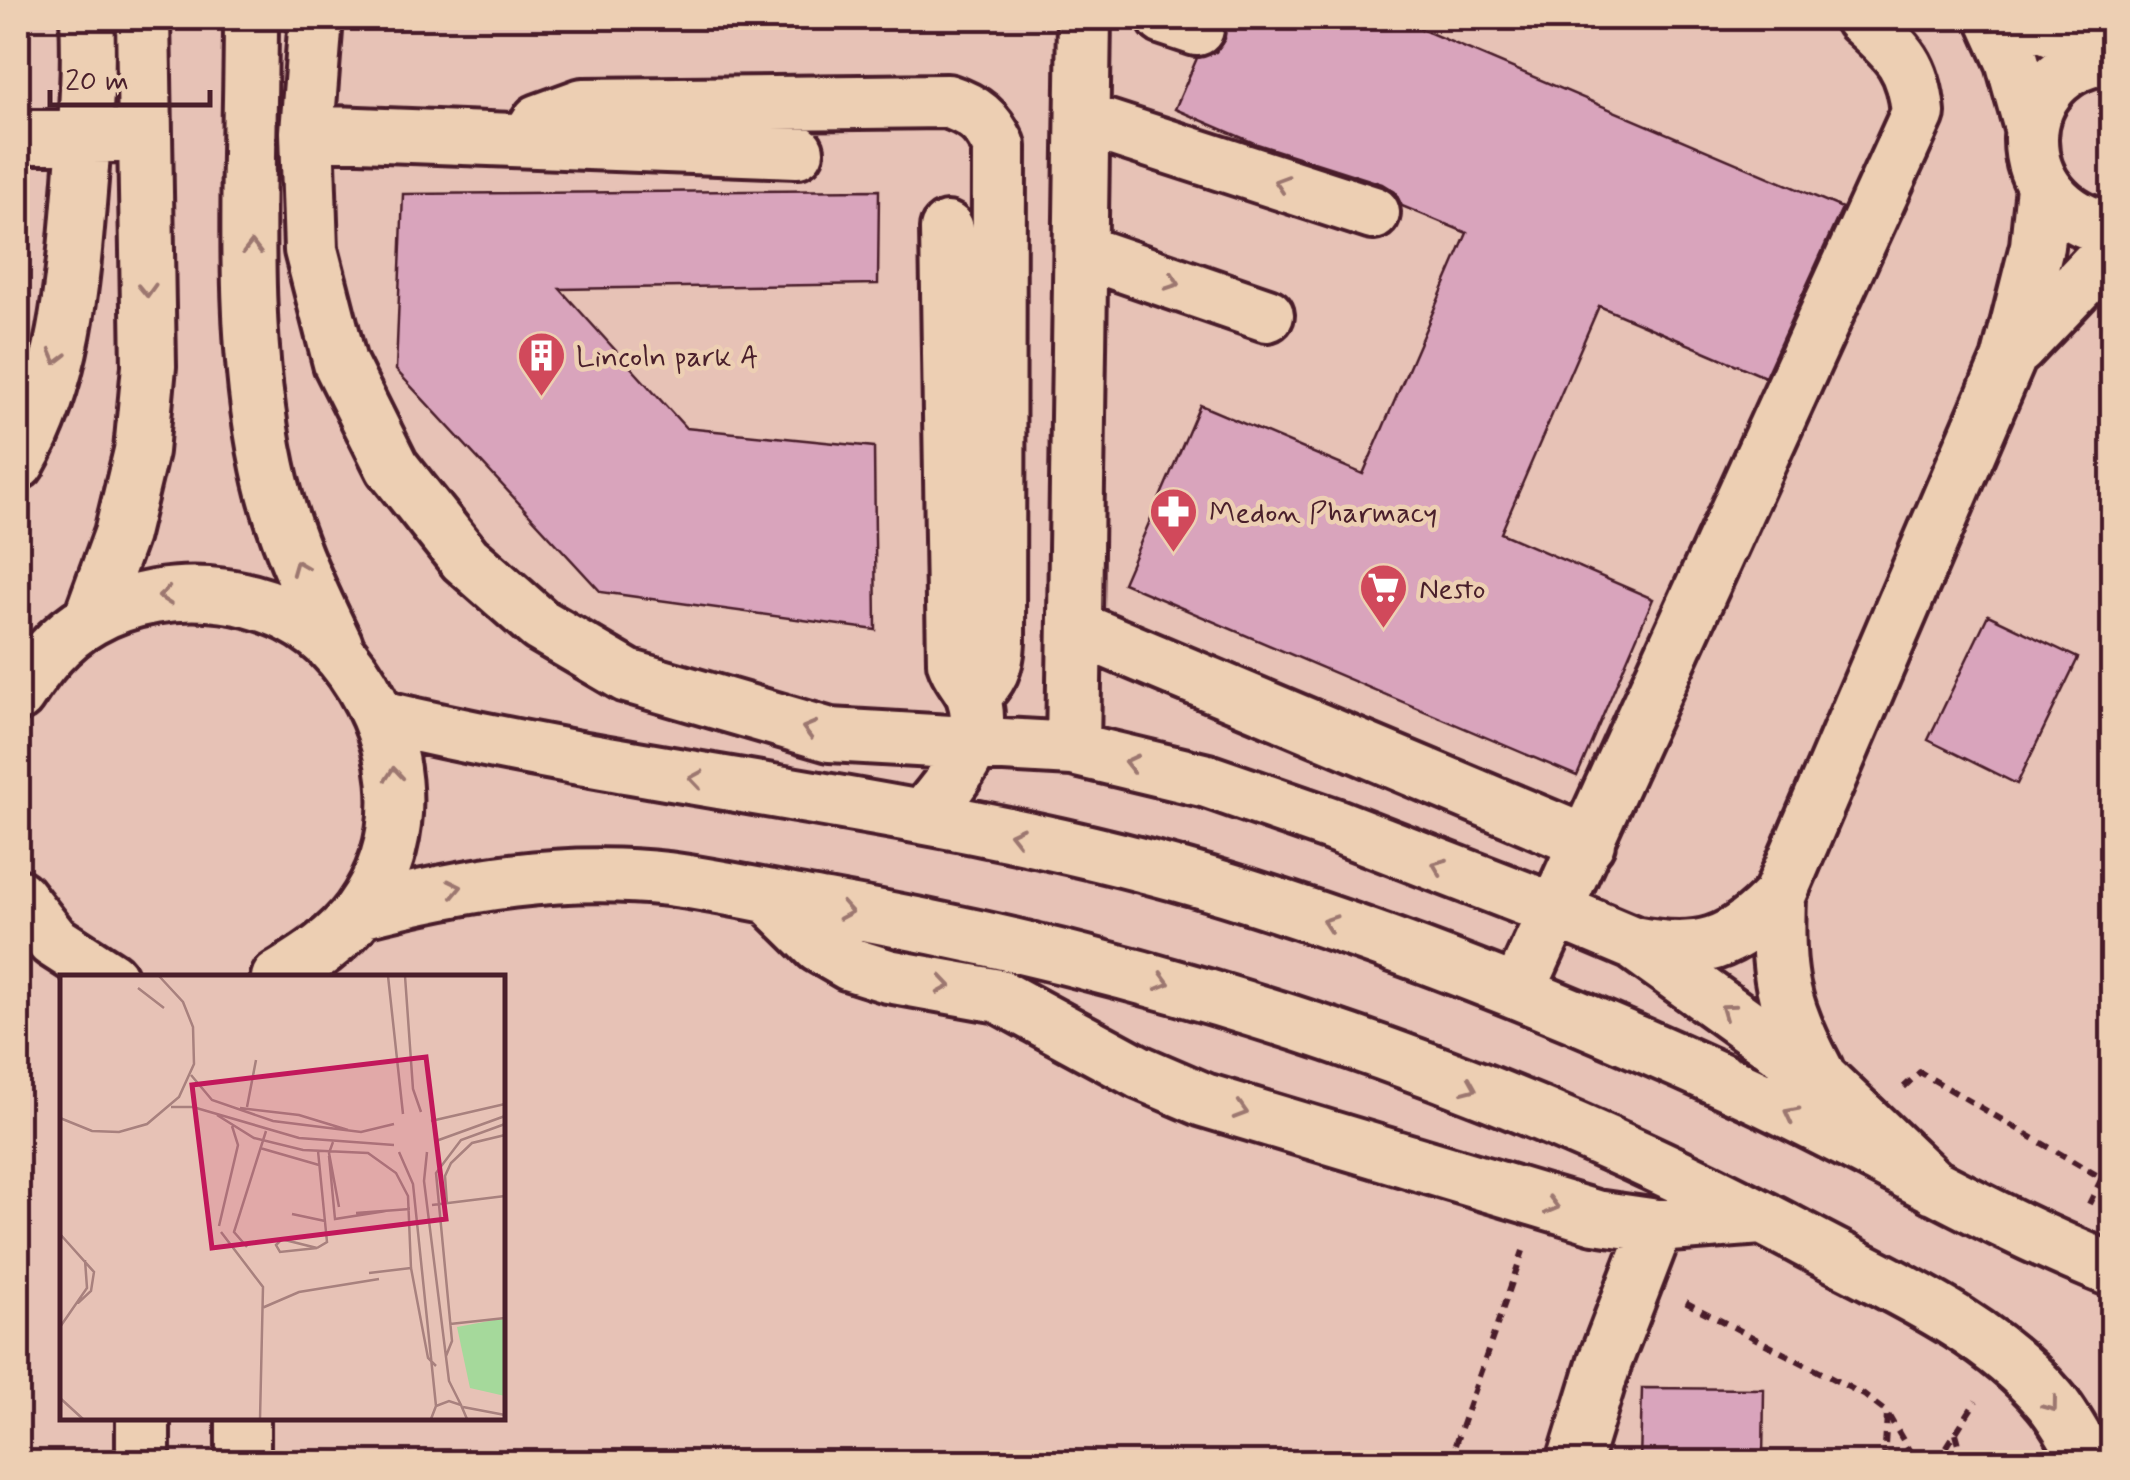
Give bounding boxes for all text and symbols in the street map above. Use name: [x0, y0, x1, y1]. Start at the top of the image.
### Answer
scale bar: [50, 45, 210, 107]
text: 20 m: [65, 62, 129, 101]
one-way arrow: [1273, 174, 1290, 194]
one-way arrow: [241, 239, 263, 254]
one-way arrow: [1164, 271, 1181, 291]
one-way arrow: [136, 282, 157, 298]
building icon: Lincoln park A: [515, 330, 567, 398]
place label: Lincoln park A: [576, 338, 759, 377]
one-way arrow: [47, 348, 68, 365]
pharmacy icon: Medon Pharmacy: [1148, 486, 1200, 554]
place label: Medon Pharmacy: [1209, 494, 1437, 533]
one-way arrow: [291, 559, 311, 577]
supermarket icon: Nesto: [1358, 562, 1410, 630]
place label: Nesto: [1419, 570, 1486, 609]
one-way arrow: [157, 585, 173, 606]
one-way arrow: [801, 720, 818, 741]
one-way arrow: [1123, 754, 1140, 775]
one-way arrow: [383, 766, 405, 782]
one-way arrow: [688, 769, 704, 790]
one-way arrow: [1008, 826, 1025, 847]
one-way arrow: [1431, 857, 1448, 877]
one-way arrow: [446, 878, 463, 899]
one-way arrow: [838, 900, 854, 921]
one-way arrow: [1321, 915, 1338, 935]
one-way arrow: [1154, 970, 1171, 991]
one-way arrow: [936, 974, 952, 995]
inset map: [60, 975, 505, 1420]
one-way arrow: [1720, 1004, 1739, 1023]
one-way arrow: [1460, 1075, 1478, 1095]
one-way arrow: [1232, 1099, 1249, 1120]
one-way arrow: [1783, 1107, 1801, 1126]
one-way arrow: [1543, 1194, 1560, 1215]
one-way arrow: [2040, 1394, 2057, 1412]

